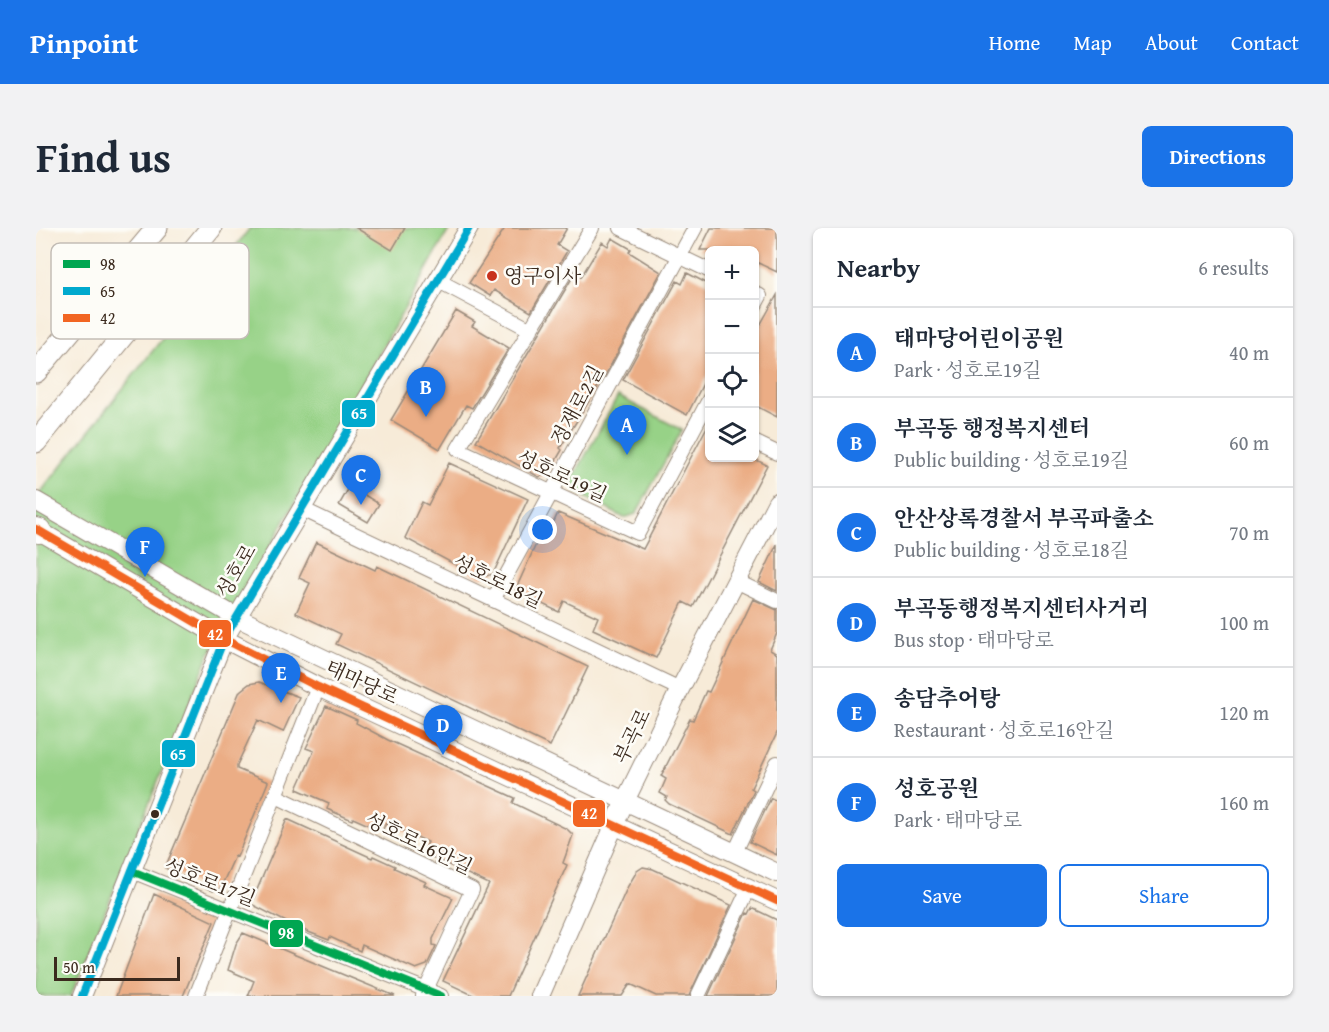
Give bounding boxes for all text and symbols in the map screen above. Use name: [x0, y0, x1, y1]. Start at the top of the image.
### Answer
text: Pinpoint: [30, 22, 138, 63]
text: Home: [989, 27, 1040, 58]
text: Map: [1073, 27, 1112, 58]
text: About: [1145, 27, 1198, 58]
text: Contact: [1231, 27, 1299, 58]
text: Find us: [36, 126, 171, 187]
button: Directions: [1142, 126, 1293, 187]
legend: [51, 243, 249, 339]
map controls: [705, 246, 759, 462]
button: +: [705, 246, 759, 300]
text: Nearby: [837, 248, 920, 287]
text: 98: [100, 252, 116, 276]
text: 6 results: [1198, 253, 1269, 282]
place label: 영구이사: [504, 261, 582, 290]
marker: 영구이사: [485, 269, 499, 283]
text: 65: [100, 279, 115, 303]
button: −: [705, 300, 759, 354]
text: 42: [100, 306, 115, 330]
text: 태마당어린이공원: [894, 322, 1064, 354]
text: A: [850, 338, 863, 367]
text: 40 m: [1229, 338, 1269, 367]
button: locate: [705, 354, 759, 408]
text: Park · 성호로19길: [894, 355, 1041, 384]
street label: 정재로2길: [543, 360, 610, 450]
pin: B: [406, 368, 446, 417]
line badge: 65: [341, 399, 376, 428]
text: 65: [351, 401, 367, 425]
pin: A: [608, 406, 646, 455]
button: layers: [705, 408, 759, 462]
text: 부곡동 행정복지센터: [894, 412, 1090, 444]
text: B: [850, 428, 863, 457]
text: 60 m: [1229, 428, 1269, 457]
street label: 성호로19길: [512, 442, 612, 509]
text: Public building · 성호로19길: [894, 445, 1129, 474]
pin: C: [342, 456, 380, 505]
text: 안산상록경찰서 부곡파출소: [894, 502, 1154, 534]
your location: [528, 515, 557, 544]
text: C: [851, 518, 862, 547]
text: 70 m: [1229, 518, 1269, 547]
pin: F: [126, 528, 164, 577]
text: Public building · 성호로18길: [894, 535, 1129, 564]
street label: 성호로: [209, 538, 263, 603]
street label: 성호로18길: [448, 546, 548, 615]
text: 부곡동행정복지센터사거리: [894, 592, 1149, 624]
text: D: [850, 608, 863, 637]
text: 100 m: [1219, 608, 1269, 637]
line badge: 42: [198, 619, 232, 648]
text: 42: [207, 622, 223, 646]
text: Bus stop · 태마당로: [894, 625, 1054, 654]
street label: 태마당로: [321, 652, 403, 711]
pin: E: [262, 654, 300, 703]
text: 송담추어탕: [894, 682, 1000, 714]
text: E: [851, 698, 862, 727]
text: 120 m: [1219, 698, 1269, 727]
street label: 부곡로: [606, 703, 657, 768]
pin: D: [424, 706, 462, 755]
text: Restaurant · 성호로16안길: [894, 715, 1114, 744]
line badge: 65: [161, 739, 196, 768]
text: 65: [170, 742, 186, 766]
text: 성호공원: [894, 772, 979, 804]
text: F: [851, 788, 862, 817]
text: 160 m: [1219, 788, 1269, 817]
line badge: 42: [572, 799, 606, 828]
text: 42: [581, 801, 597, 825]
street label: 성호로16안길: [361, 804, 478, 881]
text: Park · 태마당로: [894, 805, 1022, 834]
unlabelled marker: [149, 808, 161, 820]
street label: 성호로17길: [160, 850, 260, 913]
button: Save: [837, 864, 1047, 927]
button: Share: [1059, 864, 1269, 927]
line badge: 98: [269, 919, 304, 948]
text: 98: [278, 921, 294, 945]
scale bar: [54, 954, 180, 982]
text: 50 m: [63, 955, 95, 979]

